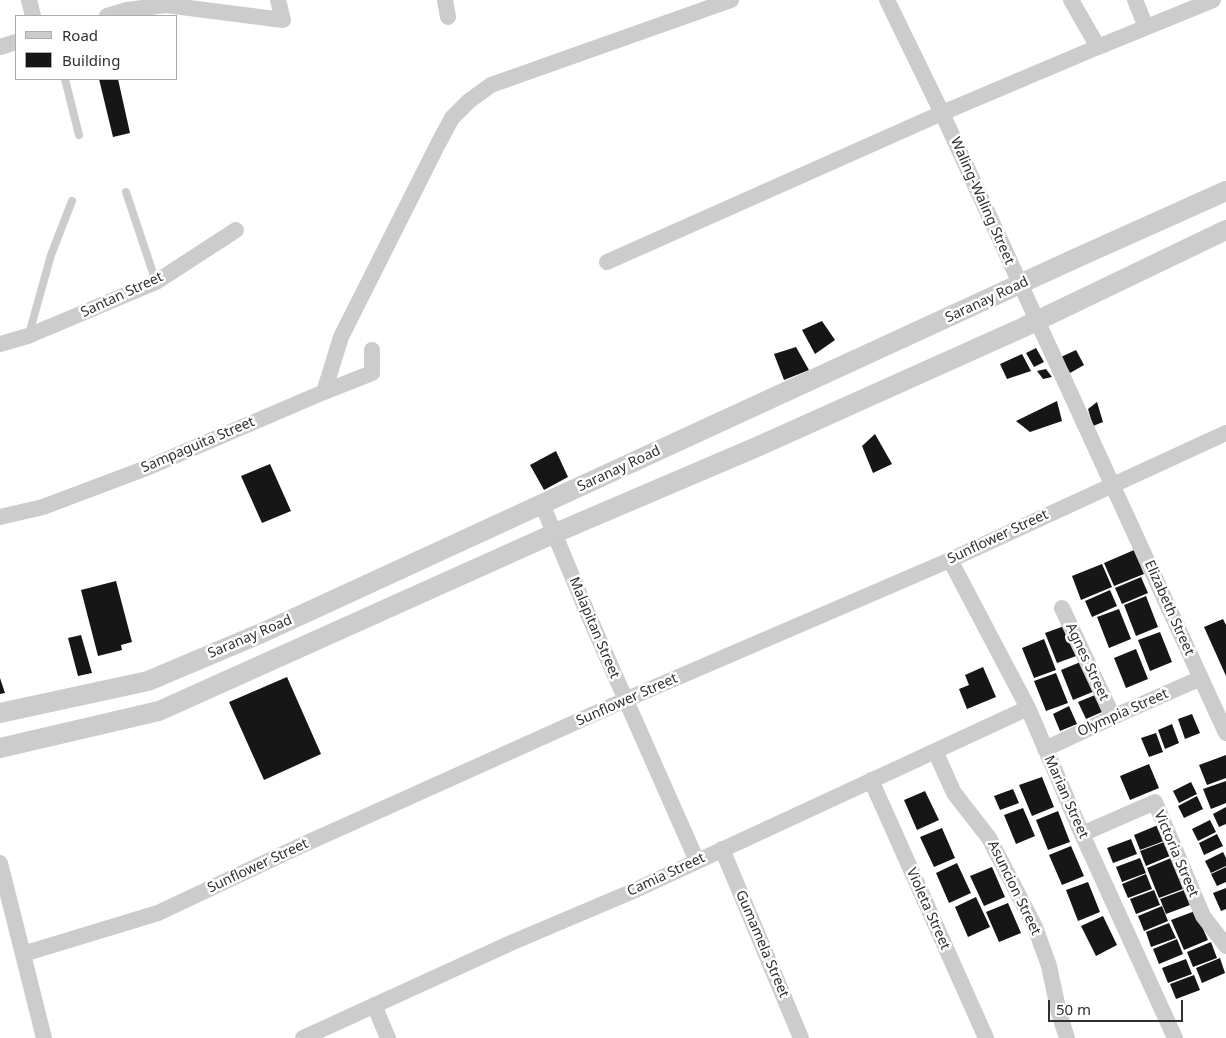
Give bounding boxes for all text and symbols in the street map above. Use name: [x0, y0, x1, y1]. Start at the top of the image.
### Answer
legend: [15, 15, 178, 80]
text: Road: [62, 25, 98, 45]
text: Building: [62, 50, 120, 70]
street label: Waling-Waling Street: [946, 135, 1018, 267]
street label: Santan Street: [78, 269, 166, 321]
street label: Saranay Road: [943, 273, 1031, 327]
street label: Sampaguita Street: [139, 414, 257, 476]
street label: Saranay Road: [575, 442, 663, 496]
street label: Sunflower Street: [945, 506, 1051, 568]
street label: Elizabeth Street: [1141, 558, 1197, 658]
street label: Malapitan Street: [565, 575, 623, 681]
street label: Saranay Road: [205, 612, 295, 662]
street label: Agnes Street: [1062, 621, 1112, 703]
street label: Sunflower Street: [574, 670, 680, 730]
street label: Olympia Street: [1075, 685, 1171, 741]
street label: Marian Street: [1040, 753, 1092, 841]
street label: Victoria Street: [1150, 808, 1202, 900]
street label: Sunflower Street: [205, 835, 311, 897]
street label: Asuncion Street: [984, 838, 1044, 938]
street label: Camia Street: [624, 850, 708, 900]
street label: Violeta Street: [903, 866, 953, 952]
street label: Gumamela Street: [732, 888, 792, 1000]
scale bar: [1051, 990, 1186, 1022]
text: 50 m: [1056, 999, 1091, 1019]

